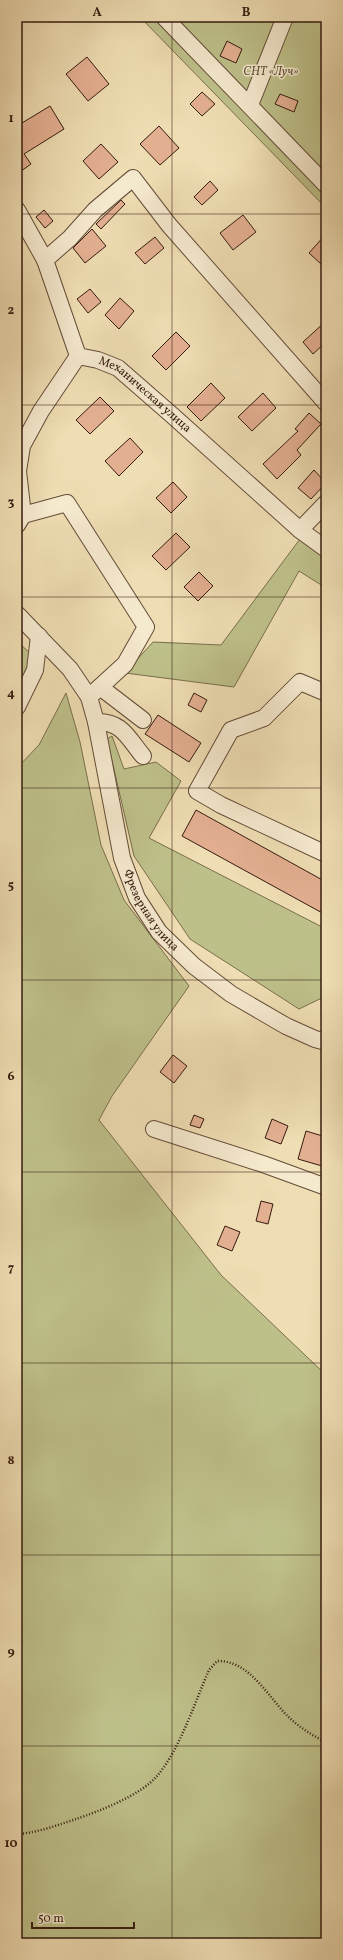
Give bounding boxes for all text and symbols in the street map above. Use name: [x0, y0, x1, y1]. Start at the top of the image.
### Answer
text: A: [92, 4, 102, 22]
text: B: [242, 4, 251, 22]
park label: СНТ «Луч»: [243, 64, 299, 80]
text: 1: [8, 110, 14, 128]
text: 2: [8, 302, 15, 320]
street label: Механическая улица: [96, 353, 195, 437]
text: 3: [8, 494, 15, 512]
text: 4: [7, 685, 15, 703]
street label: Фрезерная улица: [119, 867, 182, 955]
text: 5: [8, 877, 14, 895]
text: 6: [7, 1068, 15, 1086]
text: 7: [8, 1260, 14, 1278]
text: 8: [7, 1452, 15, 1470]
text: 9: [7, 1643, 15, 1661]
text: 10: [4, 1835, 18, 1853]
scale bar: [32, 1904, 134, 1930]
text: 50 m: [38, 1911, 64, 1927]

